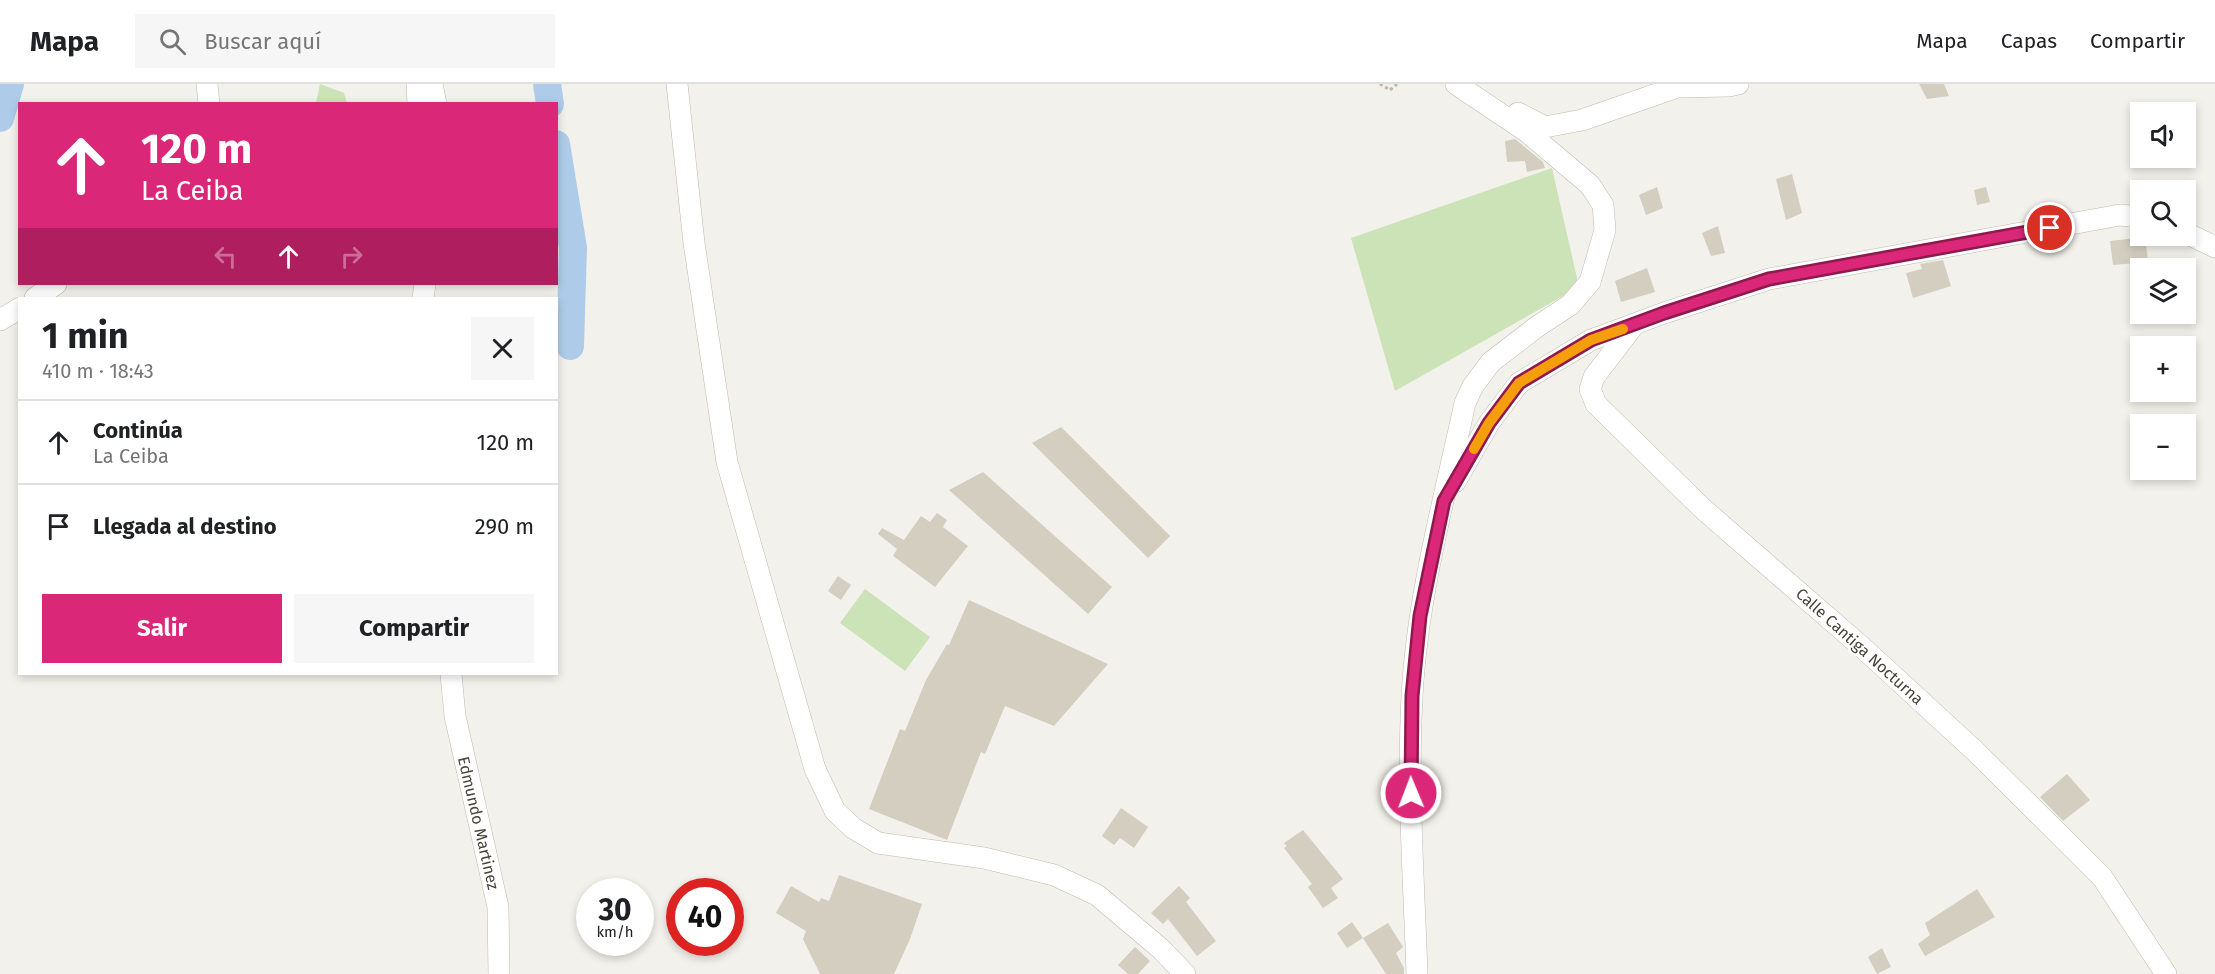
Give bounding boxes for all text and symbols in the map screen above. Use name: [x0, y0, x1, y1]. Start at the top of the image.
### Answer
search box: [135, 14, 555, 68]
text: Mapa: [30, 25, 99, 58]
icon: search: [156, 25, 189, 58]
text: Buscar aquí: [204, 28, 321, 55]
text: Mapa: [1916, 28, 1968, 54]
text: Capas: [2001, 28, 2057, 54]
text: Compartir: [2090, 28, 2185, 54]
map controls: [2130, 102, 2196, 480]
button: sound: [2130, 102, 2196, 168]
text: 120 m: [141, 124, 252, 174]
icon: ahead: [42, 126, 120, 204]
text: La Ceiba: [141, 175, 243, 207]
button: search: [2130, 180, 2196, 246]
pin: [2024, 202, 2075, 253]
icon: arrive: [2033, 211, 2066, 244]
icon: left: [209, 240, 242, 273]
icon: ahead: [272, 240, 305, 273]
icon: right: [335, 240, 368, 273]
button: layers: [2130, 258, 2196, 324]
text: 1 min: [42, 314, 129, 358]
button: close: [471, 317, 534, 380]
button: +: [2130, 336, 2196, 402]
text: 410 m · 18:43: [42, 359, 154, 383]
button: −: [2130, 414, 2196, 480]
text: Continúa: [93, 417, 183, 444]
icon: ahead: [42, 426, 75, 459]
text: 120 m: [477, 429, 534, 456]
text: La Ceiba: [93, 444, 169, 468]
icon: arrive: [42, 510, 75, 543]
text: Llegada al destino: [93, 513, 277, 540]
text: 290 m: [475, 513, 534, 540]
street label: Calle Cantiga Nocturna: [1792, 584, 1927, 709]
button: Salir: [42, 594, 282, 663]
button: Compartir: [294, 594, 534, 663]
street label: Edmundo Martinez: [454, 755, 503, 891]
position arrow: [1379, 761, 1443, 825]
speed limit sign: 40: [666, 878, 744, 956]
text: 30: [598, 892, 632, 928]
text: km/h: [596, 923, 634, 941]

